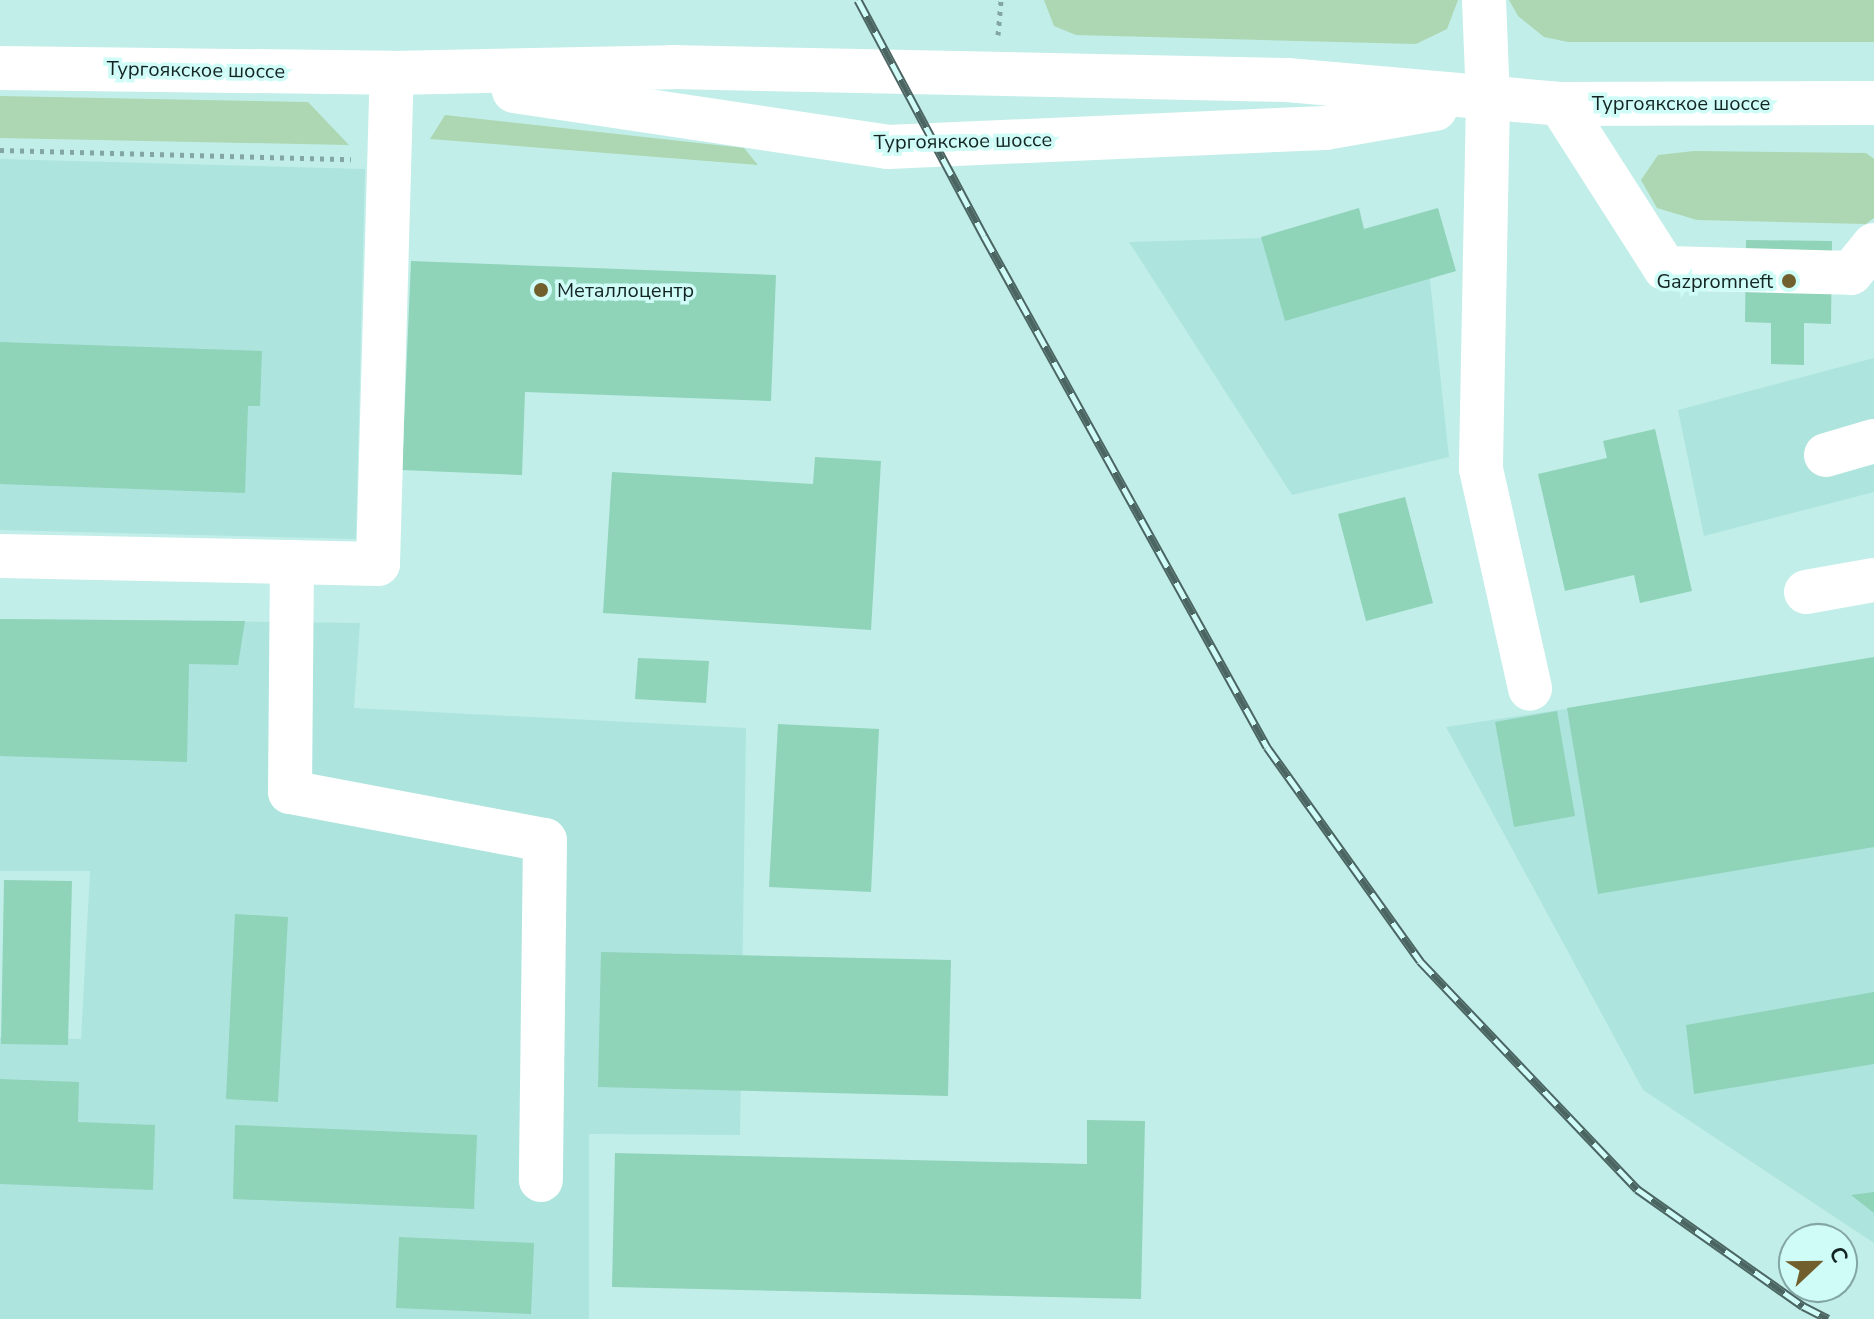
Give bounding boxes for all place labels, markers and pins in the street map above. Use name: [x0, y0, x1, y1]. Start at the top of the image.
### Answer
place label: Gazpromneft: [1657, 269, 1773, 293]
marker: Gazpromneft: [1780, 272, 1798, 290]
place label: Металлоцентр: [557, 278, 694, 302]
marker: Металлоцентр: [532, 281, 550, 299]

